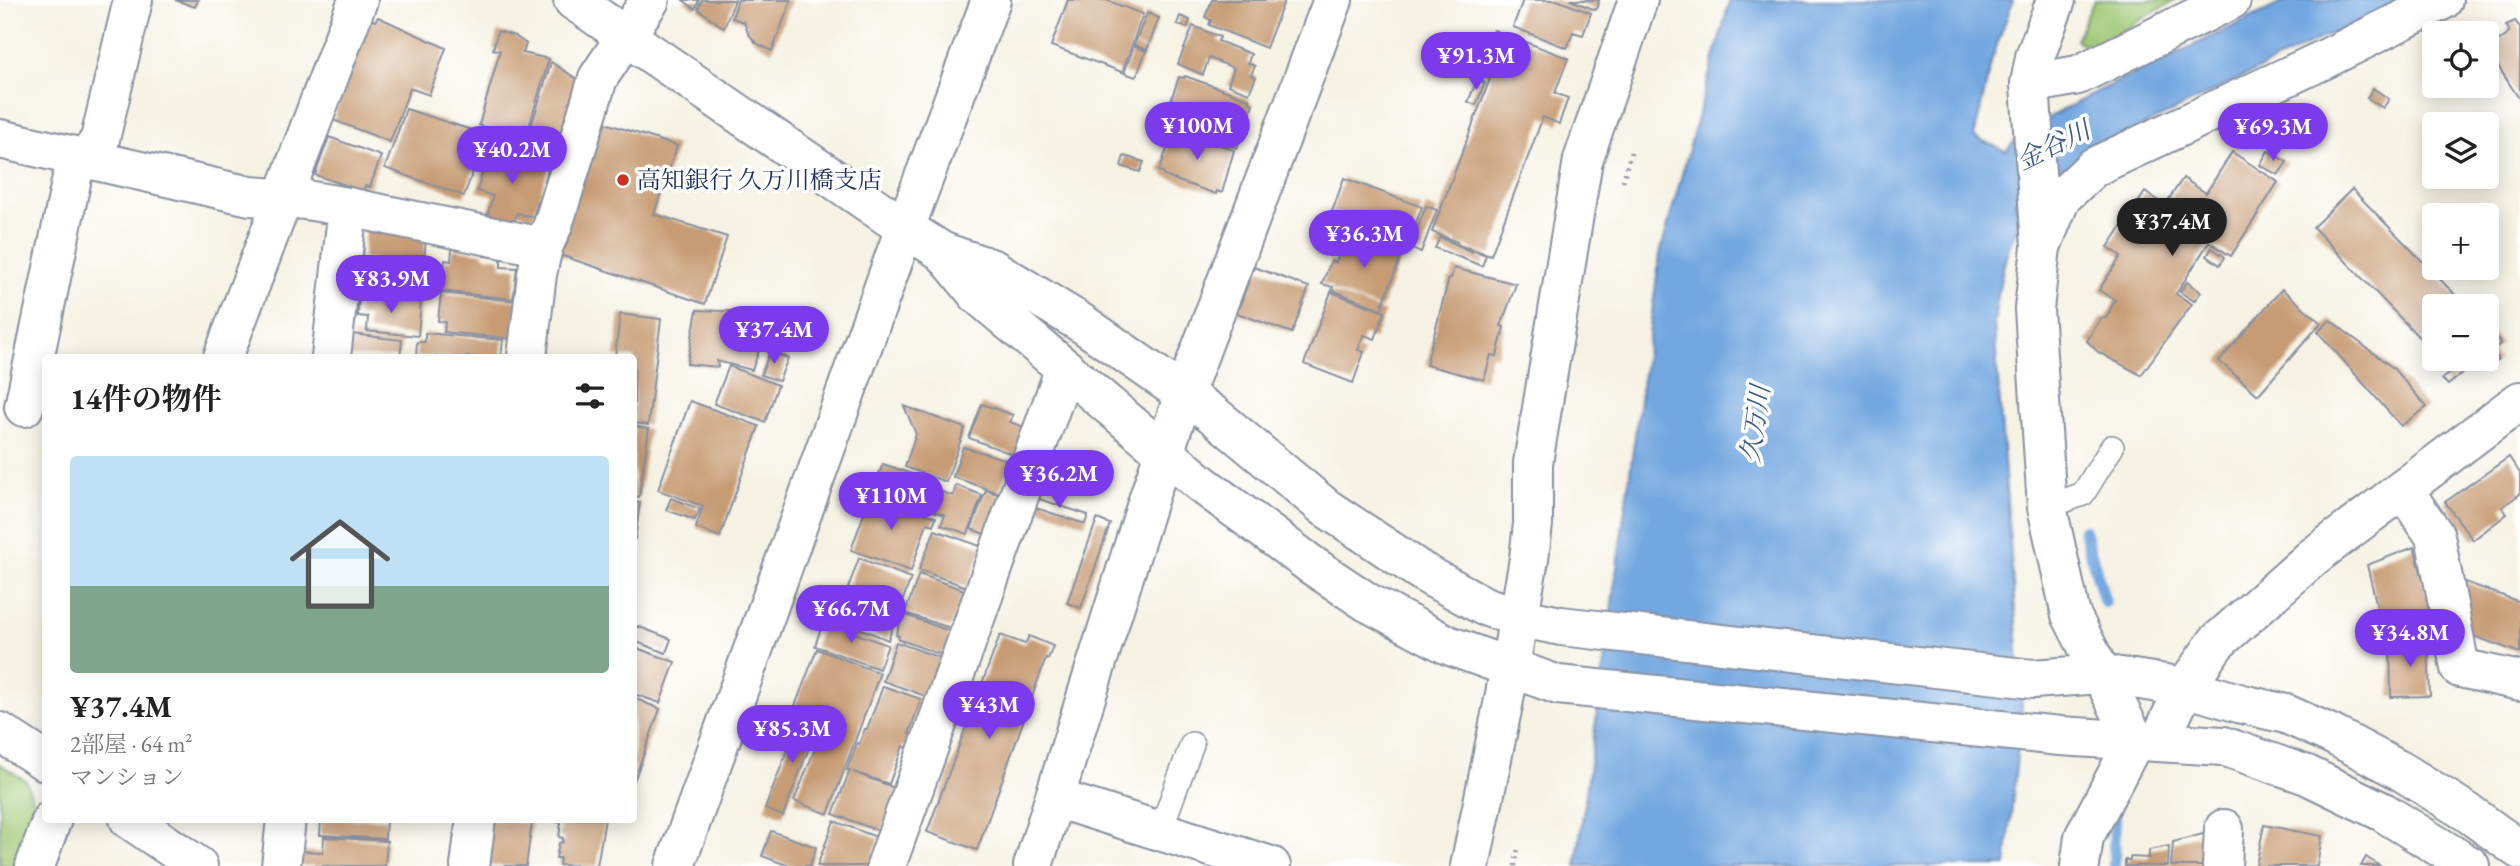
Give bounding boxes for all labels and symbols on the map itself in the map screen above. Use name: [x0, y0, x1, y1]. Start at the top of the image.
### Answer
pin: ¥91.3M: [1419, 32, 1533, 92]
pin: ¥100M: [1148, 102, 1246, 162]
pin: ¥69.3M: [2216, 104, 2330, 163]
water label: 金谷川: [2010, 111, 2098, 177]
pin: ¥40.2M: [455, 127, 569, 186]
place label: 高知銀行 久万川橋支店: [637, 164, 882, 195]
marker: 高知銀行 久万川橋支店: [615, 172, 631, 188]
pin: ¥37.4M: [2115, 198, 2229, 258]
pin: ¥36.3M: [1307, 210, 1421, 270]
pin: ¥83.9M: [334, 256, 448, 315]
pin: ¥37.4M: [717, 306, 831, 366]
water label: 久万川: [1733, 380, 1778, 465]
pin: ¥36.2M: [1002, 450, 1116, 510]
pin: ¥110M: [842, 472, 940, 532]
pin: ¥66.7M: [794, 586, 908, 645]
pin: ¥34.8M: [2353, 610, 2467, 669]
pin: ¥43M: [948, 682, 1030, 741]
pin: ¥85.3M: [735, 706, 849, 765]

